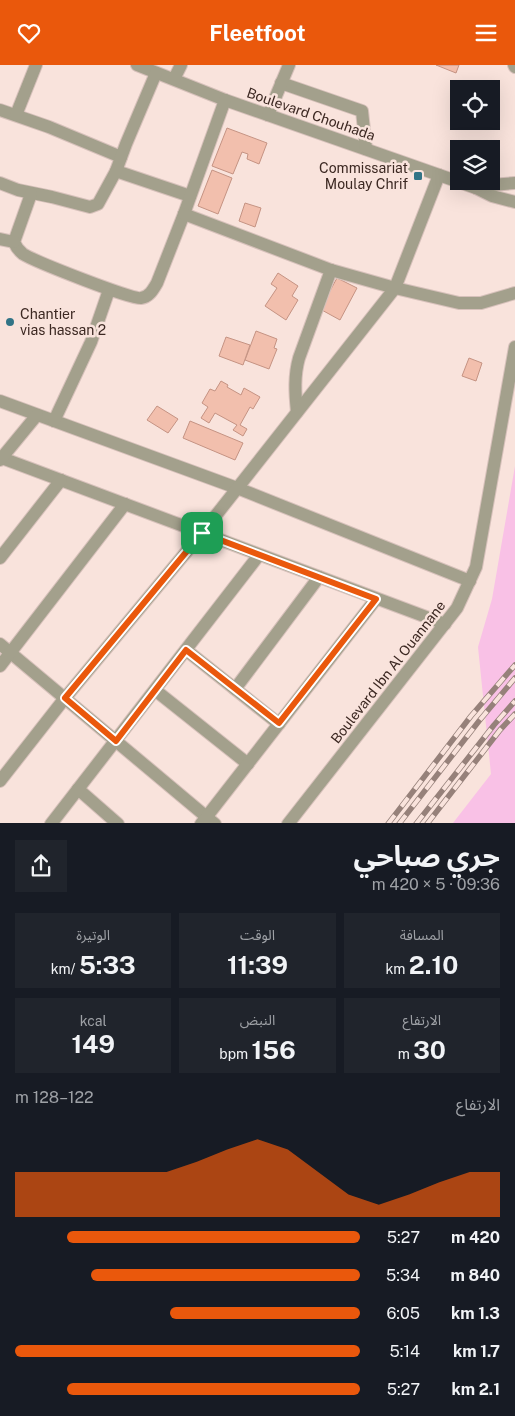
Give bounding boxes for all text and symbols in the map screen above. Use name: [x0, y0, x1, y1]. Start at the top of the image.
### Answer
icon: heart: [15, 19, 43, 47]
icon: menu: [472, 19, 500, 47]
text: Fleetfoot: [209, 20, 306, 46]
map controls: [450, 80, 500, 190]
button: locate: [450, 80, 500, 130]
street label: Boulevard Chouhada: [245, 85, 377, 143]
button: layers: [450, 140, 500, 190]
place label: Commissariat Moulay Chrif: [319, 160, 408, 192]
marker: Commissariat Moulay Chrif: [412, 170, 424, 182]
place label: Chantier vias hassan 2: [20, 306, 106, 338]
marker: Chantier vias hassan 2: [4, 316, 16, 328]
pin: [181, 512, 223, 554]
icon: arrive: [188, 519, 216, 547]
street label: Boulevard Ibn Al Ouannane: [327, 598, 449, 746]
text: جري صباحي: [354, 839, 500, 872]
button: share: [15, 840, 67, 892]
text: 09:36 · 5 × 420 m: [372, 875, 500, 894]
text: الوتيرة: [76, 927, 110, 943]
text: الوقت: [240, 927, 275, 943]
text: المسافة: [400, 927, 444, 943]
text: 5:33: [79, 950, 136, 980]
text: 11:39: [227, 950, 288, 980]
text: 2.10: [409, 950, 458, 980]
text: /km: [51, 961, 79, 977]
text: km: [385, 961, 409, 977]
text: النبض: [240, 1012, 275, 1028]
text: الارتفاع: [403, 1012, 441, 1028]
text: kcal: [80, 1013, 107, 1029]
text: 149: [71, 1029, 115, 1059]
text: 156: [252, 1035, 296, 1065]
text: 30: [413, 1035, 446, 1065]
text: bpm: [219, 1046, 252, 1062]
text: m: [398, 1046, 413, 1062]
text: 122–128 m: [15, 1088, 94, 1107]
text: الارتفاع: [456, 1095, 500, 1114]
text: 5:27: [387, 1228, 420, 1247]
text: 420 m: [451, 1228, 500, 1247]
text: 5:34: [386, 1266, 420, 1285]
text: 840 m: [451, 1266, 500, 1285]
text: 6:05: [386, 1304, 420, 1323]
text: 1.3 km: [451, 1304, 500, 1323]
text: 5:14: [390, 1342, 420, 1361]
text: 1.7 km: [453, 1342, 500, 1361]
text: 5:27: [387, 1380, 420, 1399]
text: 2.1 km: [451, 1380, 500, 1399]

